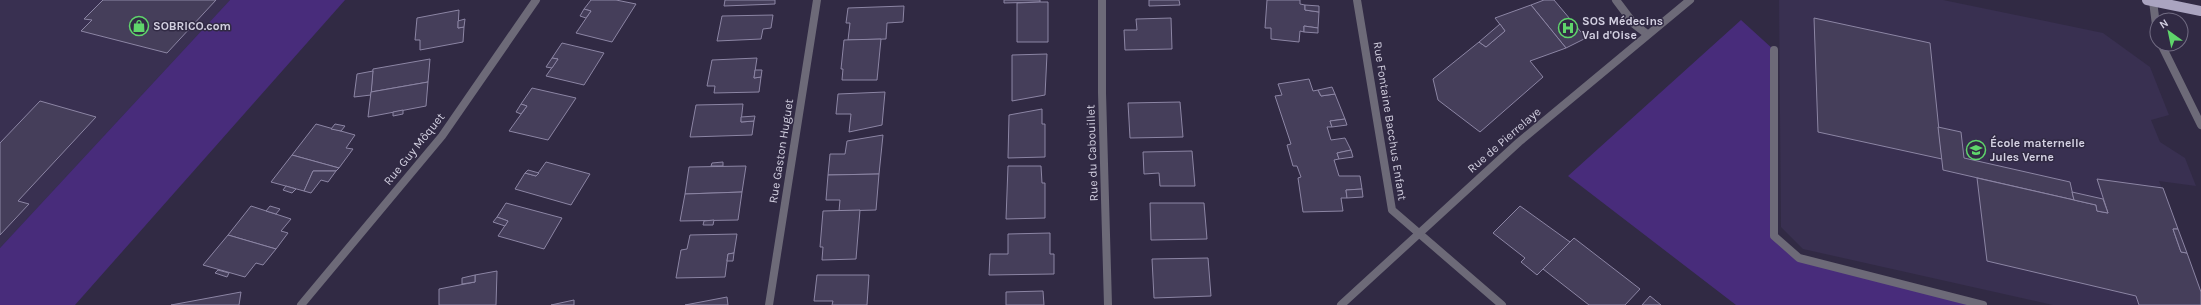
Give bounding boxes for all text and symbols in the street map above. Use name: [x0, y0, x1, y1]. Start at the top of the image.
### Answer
north arrow: [2149, 12, 2189, 52]
place label: SOS Médecins Val d'Oise: [1582, 14, 1663, 42]
shop icon: SOBRICO.com: [128, 15, 150, 37]
text: N: [2157, 16, 2171, 32]
hospital icon: SOS Médecins Val d'Oise: [1557, 17, 1579, 39]
place label: SOBRICO.com: [153, 19, 231, 33]
street label: Rue Fontaine Bacchus Enfant: [1371, 40, 1410, 202]
street label: Rue Gaston Huguet: [766, 97, 796, 204]
street label: Rue du Cabouillet: [1083, 104, 1101, 202]
street label: Rue de Pierrelaye: [1464, 104, 1544, 176]
street label: Rue Guy Môquet: [381, 110, 448, 188]
place label: École maternelle Jules Verne: [1990, 135, 2085, 164]
school or university icon: École maternelle Jules Verne: [1965, 139, 1987, 161]

